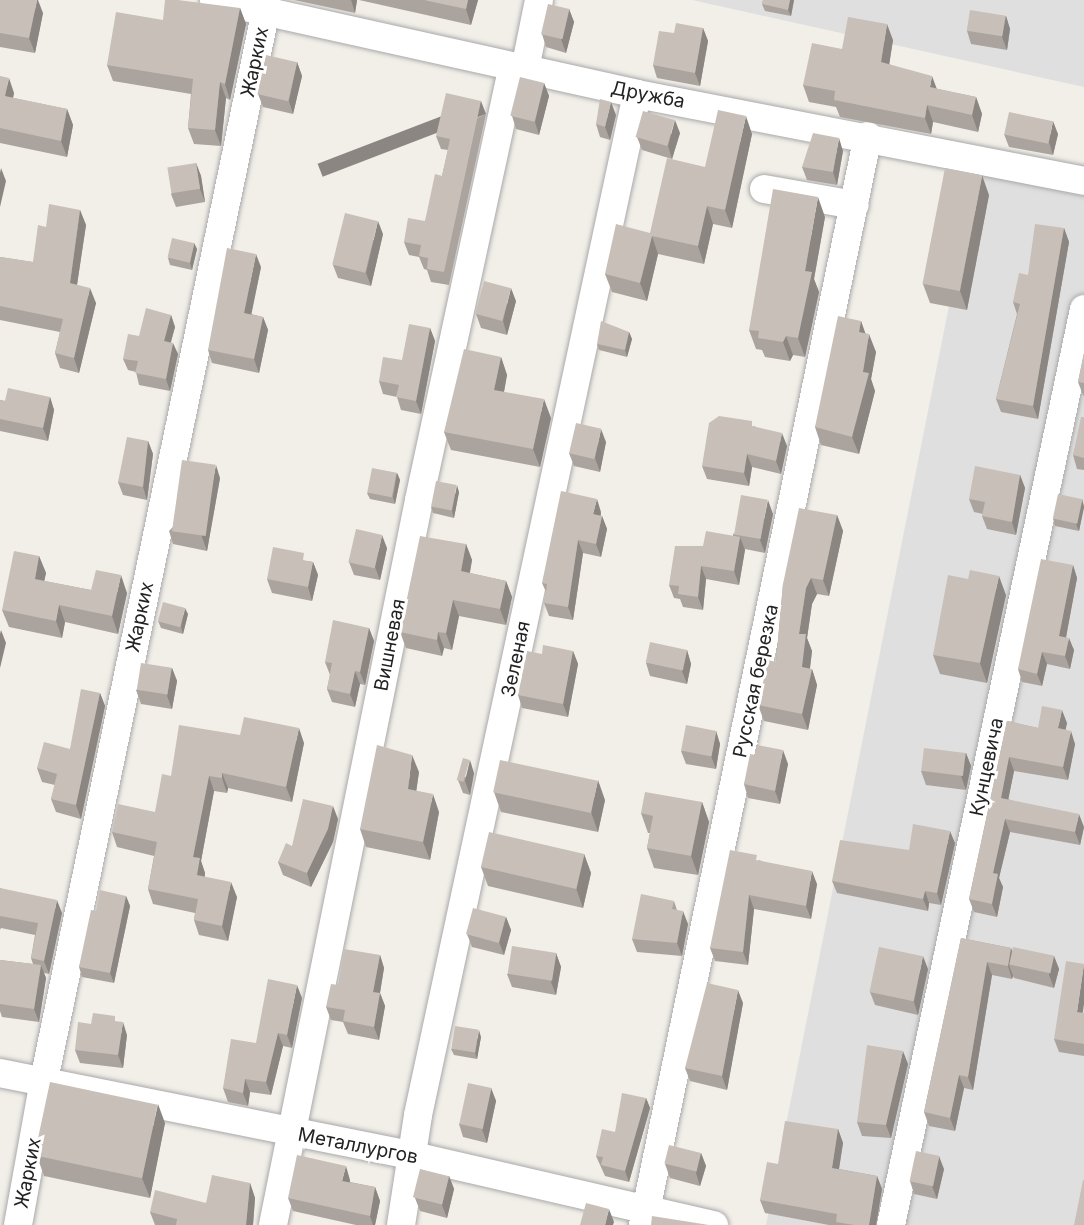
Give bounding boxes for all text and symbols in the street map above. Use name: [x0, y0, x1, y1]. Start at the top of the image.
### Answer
street label: Жарких: [236, 25, 274, 99]
street label: Дружба: [609, 77, 687, 113]
street label: Жарких: [121, 580, 159, 654]
street label: Вишневая: [370, 597, 410, 693]
street label: Русская березка: [729, 602, 783, 760]
street label: Зеленая: [497, 619, 535, 699]
street label: Кунцевича: [965, 716, 1009, 818]
street label: Металлургов: [296, 1123, 420, 1169]
street label: Жарких: [10, 1136, 46, 1210]

